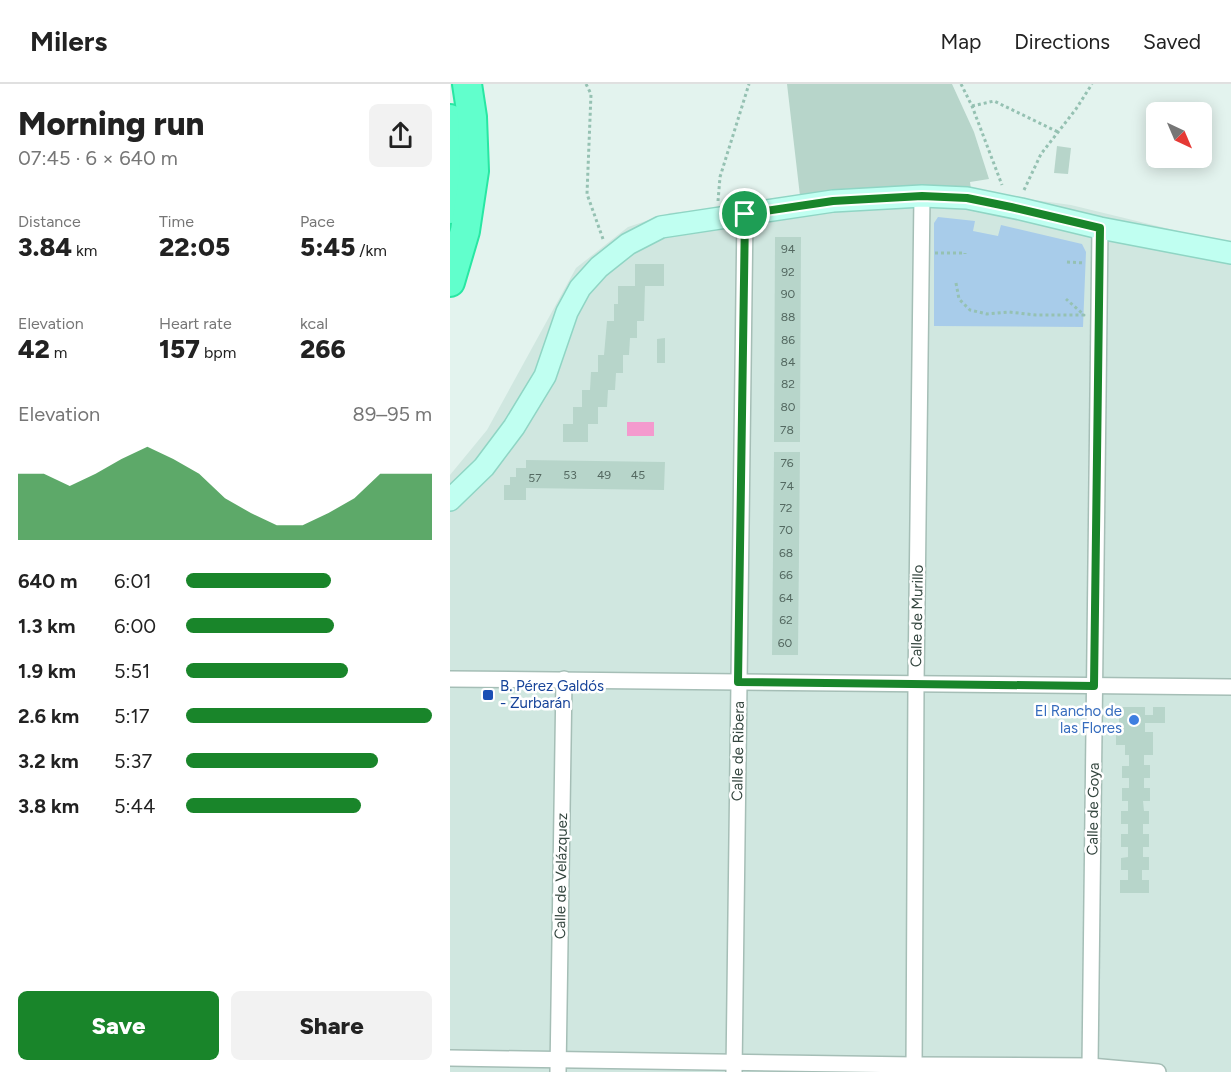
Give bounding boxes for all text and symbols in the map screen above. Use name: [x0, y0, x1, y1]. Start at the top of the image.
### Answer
text: Milers: [30, 24, 107, 58]
text: Map: [940, 29, 981, 54]
text: Directions: [1014, 29, 1110, 54]
text: Saved: [1143, 29, 1201, 54]
north arrow: [1146, 102, 1212, 168]
map controls: [1146, 102, 1212, 168]
text: Morning run: [18, 104, 204, 143]
button: share: [369, 104, 432, 167]
text: 07:45 · 6 × 640 m: [18, 146, 178, 170]
pin: [719, 188, 770, 239]
icon: arrive: [728, 197, 761, 230]
text: Distance: [18, 212, 81, 231]
text: Time: [159, 212, 194, 231]
text: Pace: [300, 212, 335, 231]
text: 3.84: [18, 231, 72, 263]
text: 22:05: [159, 231, 230, 263]
text: 5:45: [300, 231, 355, 263]
text: km: [72, 241, 97, 260]
text: /km: [355, 241, 387, 260]
house number: 94: [781, 242, 796, 256]
house number: 92: [781, 265, 795, 279]
house number: 90: [781, 287, 796, 301]
house number: 88: [781, 310, 795, 324]
text: Elevation: [18, 314, 84, 333]
text: Heart rate: [159, 314, 232, 333]
text: kcal: [300, 314, 328, 333]
text: 42: [18, 333, 50, 365]
text: 157: [159, 333, 200, 365]
text: 266: [300, 333, 346, 365]
house number: 86: [781, 333, 795, 347]
text: m: [50, 343, 67, 362]
text: bpm: [200, 343, 236, 362]
house number: 84: [781, 355, 796, 369]
house number: 82: [781, 377, 795, 391]
house number: 80: [780, 400, 796, 414]
text: Elevation: [18, 402, 100, 426]
text: 89–95 m: [353, 402, 432, 426]
house number: 78: [780, 423, 794, 437]
house number: 76: [780, 456, 794, 470]
house number: 53: [563, 468, 577, 482]
house number: 49: [597, 468, 611, 482]
house number: 45: [631, 468, 645, 482]
house number: 57: [528, 471, 542, 485]
house number: 74: [780, 479, 794, 493]
house number: 72: [779, 501, 793, 515]
house number: 70: [779, 523, 793, 537]
house number: 68: [779, 546, 793, 560]
street label: Calle de Murillo: [907, 564, 927, 667]
house number: 66: [779, 568, 793, 582]
text: 640 m: [18, 569, 77, 593]
text: 6:01: [114, 569, 151, 593]
house number: 64: [779, 591, 794, 605]
house number: 62: [779, 613, 793, 627]
text: 1.3 km: [18, 614, 75, 638]
text: 6:00: [114, 614, 156, 638]
house number: 60: [778, 636, 793, 650]
text: 1.9 km: [18, 659, 76, 683]
text: 5:51: [114, 659, 150, 683]
place label: B. Pérez Galdós - Zurbarán: [500, 677, 604, 712]
marker: B. Pérez Galdós - Zurbarán: [481, 688, 495, 702]
street label: Calle de Ribera: [728, 701, 748, 801]
place label: El Rancho de las Flores: [1035, 702, 1122, 737]
text: 2.6 km: [18, 704, 79, 728]
text: 5:17: [114, 704, 150, 728]
marker: El Rancho de las Flores: [1127, 713, 1141, 727]
text: 3.2 km: [18, 749, 79, 773]
text: 5:37: [114, 749, 152, 773]
street label: Calle de Goya: [1083, 762, 1103, 856]
text: 3.8 km: [18, 794, 79, 818]
text: 5:44: [114, 794, 155, 818]
street label: Calle de Velázquez: [551, 813, 571, 939]
button: Save: [18, 991, 219, 1060]
button: Share: [231, 991, 432, 1060]

